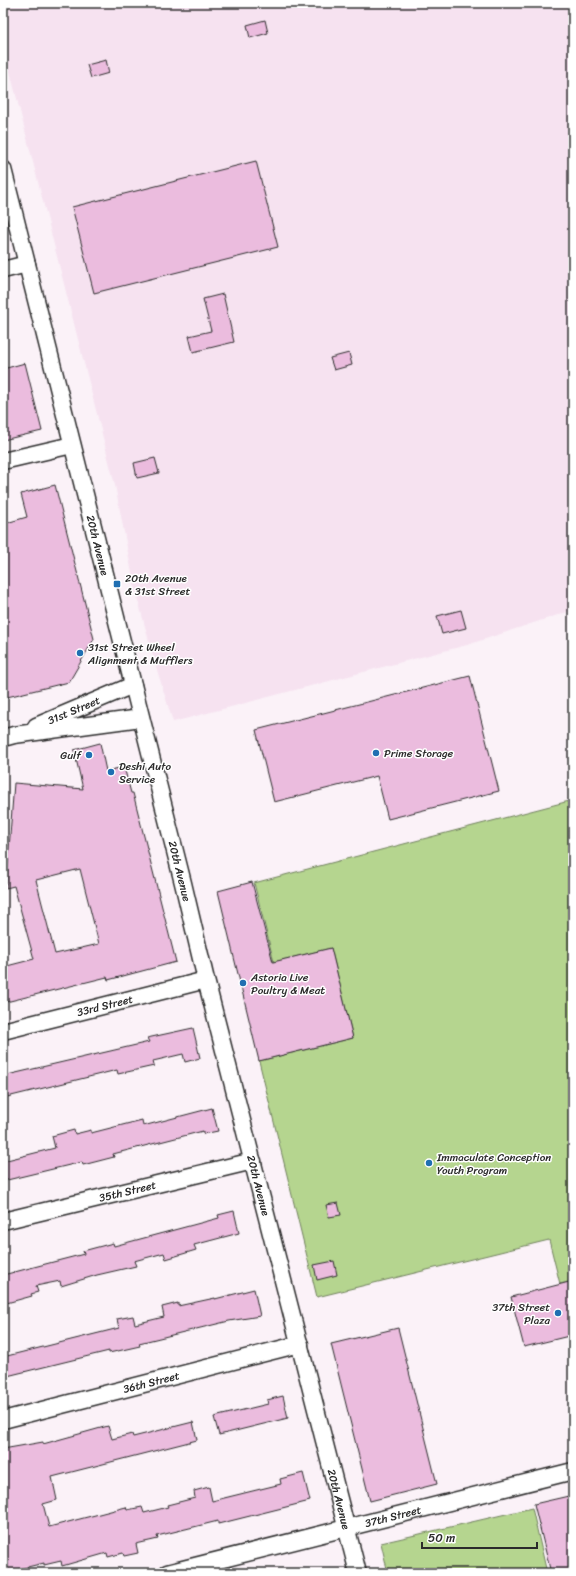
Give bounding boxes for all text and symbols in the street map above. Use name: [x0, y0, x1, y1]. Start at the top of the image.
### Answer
street label: 20th Avenue: [81, 513, 114, 578]
place label: 20th Avenue & 31st Street: [125, 569, 190, 601]
marker: 20th Avenue & 31st Street: [112, 579, 122, 589]
place label: 31st Street Wheel Alignment & Mufflers: [87, 638, 193, 670]
marker: 31st Street Wheel Alignment & Mufflers: [75, 648, 85, 658]
street label: 31st Street: [45, 691, 103, 730]
place label: Prime Storage: [384, 744, 454, 763]
place label: Gulf: [60, 746, 82, 765]
marker: Prime Storage: [371, 748, 381, 758]
marker: Gulf: [84, 750, 94, 760]
place label: Deshi Auto Service: [119, 757, 171, 789]
marker: Deshi Auto Service: [106, 767, 116, 777]
street label: 20th Avenue: [163, 839, 196, 904]
place label: Astoria Live Poultry & Meat: [250, 968, 325, 1000]
marker: Astoria Live Poultry & Meat: [238, 978, 248, 988]
street label: 33rd Street: [75, 990, 135, 1022]
place label: Immaculate Conception Youth Program: [436, 1148, 551, 1180]
street label: 20th Avenue: [241, 1153, 275, 1218]
marker: Immaculate Conception Youth Program: [424, 1158, 434, 1168]
street label: 35th Street: [97, 1176, 158, 1208]
place label: 37th Street Plaza: [492, 1298, 550, 1330]
marker: 37th Street Plaza: [553, 1308, 563, 1318]
street label: 36th Street: [121, 1366, 182, 1399]
street label: 20th Avenue: [322, 1467, 356, 1532]
street label: 37th Street: [363, 1500, 424, 1533]
scale bar: [422, 1524, 537, 1550]
text: 50 m: [428, 1527, 455, 1549]

